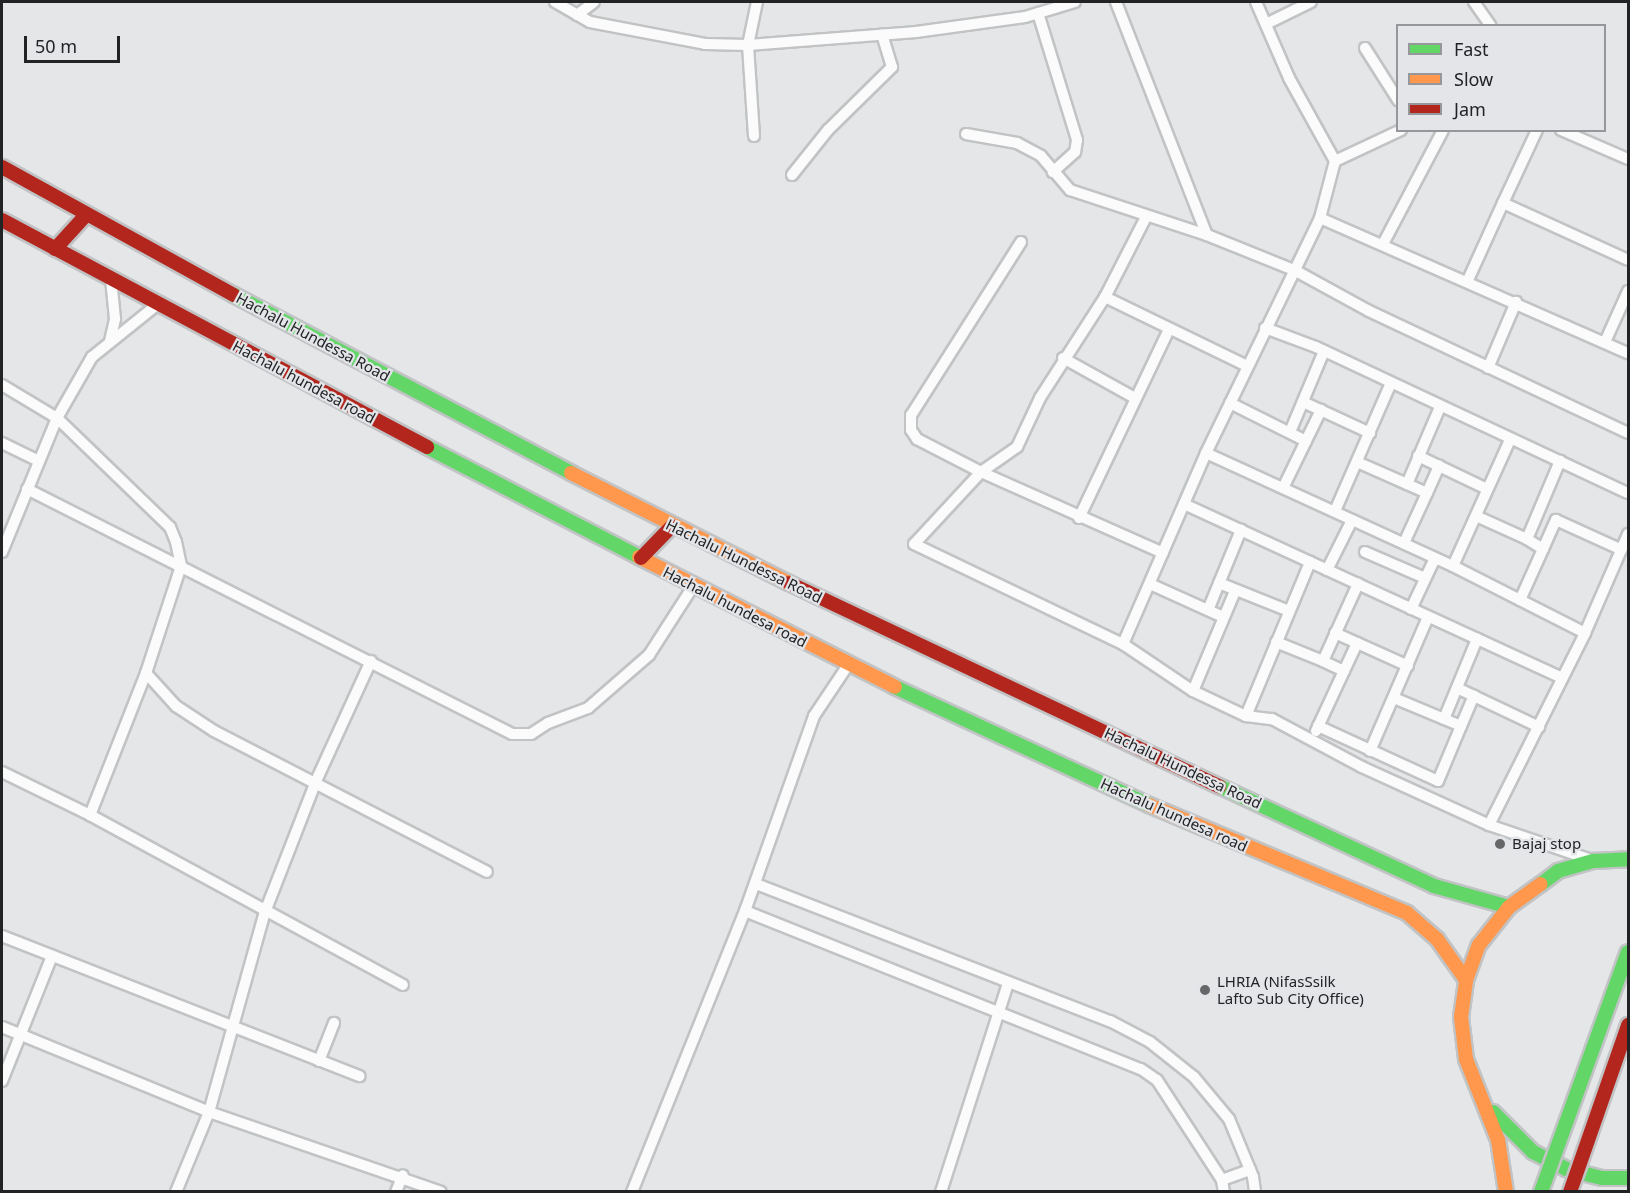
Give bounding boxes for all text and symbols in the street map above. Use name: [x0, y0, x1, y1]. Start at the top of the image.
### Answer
scale bar: [27, 24, 123, 62]
legend: [1396, 24, 1606, 132]
text: 50 m: [35, 34, 77, 58]
text: Fast: [1454, 37, 1489, 61]
text: Slow: [1454, 67, 1493, 91]
text: Jam: [1454, 97, 1486, 121]
street label: Hachalu Hundessa Road: [233, 289, 393, 385]
street label: Hachalu hundesa road: [230, 337, 378, 427]
street label: Hachalu Hundessa Road: [663, 515, 825, 607]
street label: Hachalu hundesa road: [660, 563, 810, 651]
street label: Hachalu Hundessa Road: [1101, 724, 1265, 812]
street label: Hachalu hundesa road: [1098, 774, 1250, 856]
place label: Bajaj stop: [1512, 835, 1581, 853]
marker: Bajaj stop: [1493, 837, 1507, 851]
place label: LHRIA (NifasSsilk Lafto Sub City Office): [1217, 972, 1364, 1007]
marker: LHRIA (NifasSsilk Lafto Sub City Office): [1198, 983, 1212, 997]

